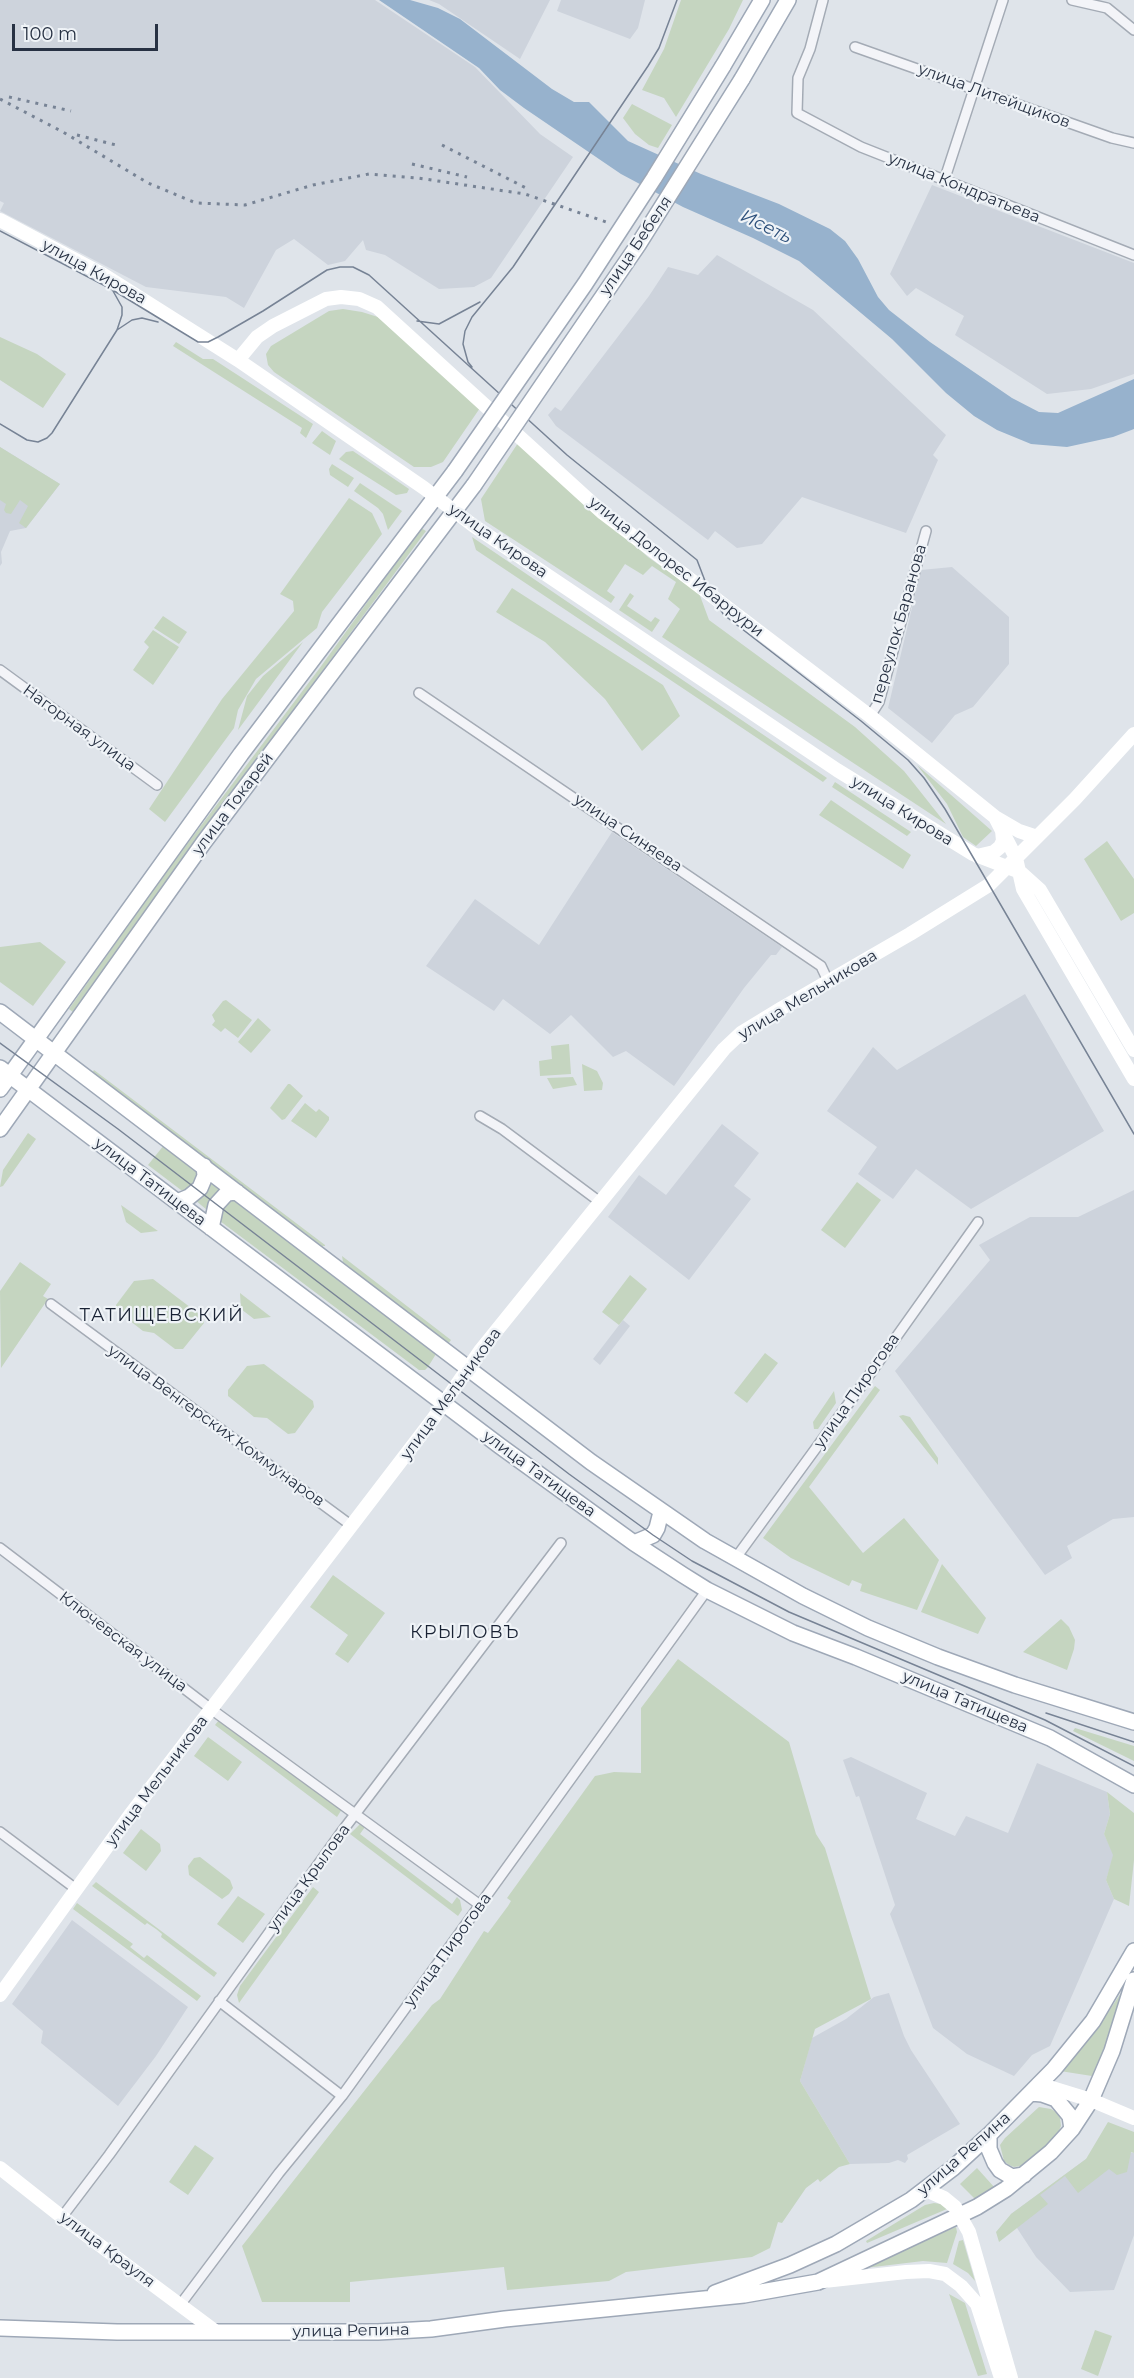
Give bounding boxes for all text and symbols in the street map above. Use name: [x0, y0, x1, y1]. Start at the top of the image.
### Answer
scale bar: [15, 12, 160, 50]
text: 100 m: [23, 23, 77, 45]
street label: улица Литейщиков: [915, 60, 1073, 132]
street label: улица Кондратьева: [885, 149, 1043, 227]
street label: улица Бебеля: [596, 193, 676, 299]
water label: Исеть: [737, 205, 795, 249]
street label: улица Кирова: [38, 235, 150, 309]
street label: улица Долорес Ибаррури: [585, 493, 767, 641]
street label: улица Кирова: [445, 500, 551, 582]
street label: переулок Баранова: [867, 542, 931, 706]
street label: Нагорная улица: [19, 681, 139, 775]
street label: улица Токарей: [188, 749, 278, 859]
street label: улица Кирова: [848, 772, 956, 850]
street label: улица Синяева: [570, 790, 686, 876]
street label: улица Мельникова: [735, 946, 881, 1044]
street label: улица Татищева: [90, 1134, 210, 1230]
district label: ТАТИЩЕВСКИЙ: [80, 1305, 244, 1327]
street label: улица Мельникова: [397, 1324, 505, 1464]
street label: улица Пирогова: [810, 1330, 904, 1452]
street label: улица Венгерских Коммунаров: [104, 1341, 328, 1511]
street label: улица Татищева: [479, 1427, 599, 1521]
street label: Ключевская улица: [55, 1588, 191, 1696]
district label: КРЫЛОВЪ: [410, 1622, 520, 1644]
street label: улица Татищева: [899, 1667, 1031, 1737]
street label: улица Мельникова: [102, 1712, 212, 1850]
street label: улица Крылова: [264, 1821, 354, 1935]
street label: улица Пирогова: [400, 1889, 496, 2011]
street label: улица Репина: [914, 2108, 1014, 2200]
street label: улица Крауля: [56, 2208, 158, 2292]
street label: улица Репина: [292, 2320, 410, 2342]

